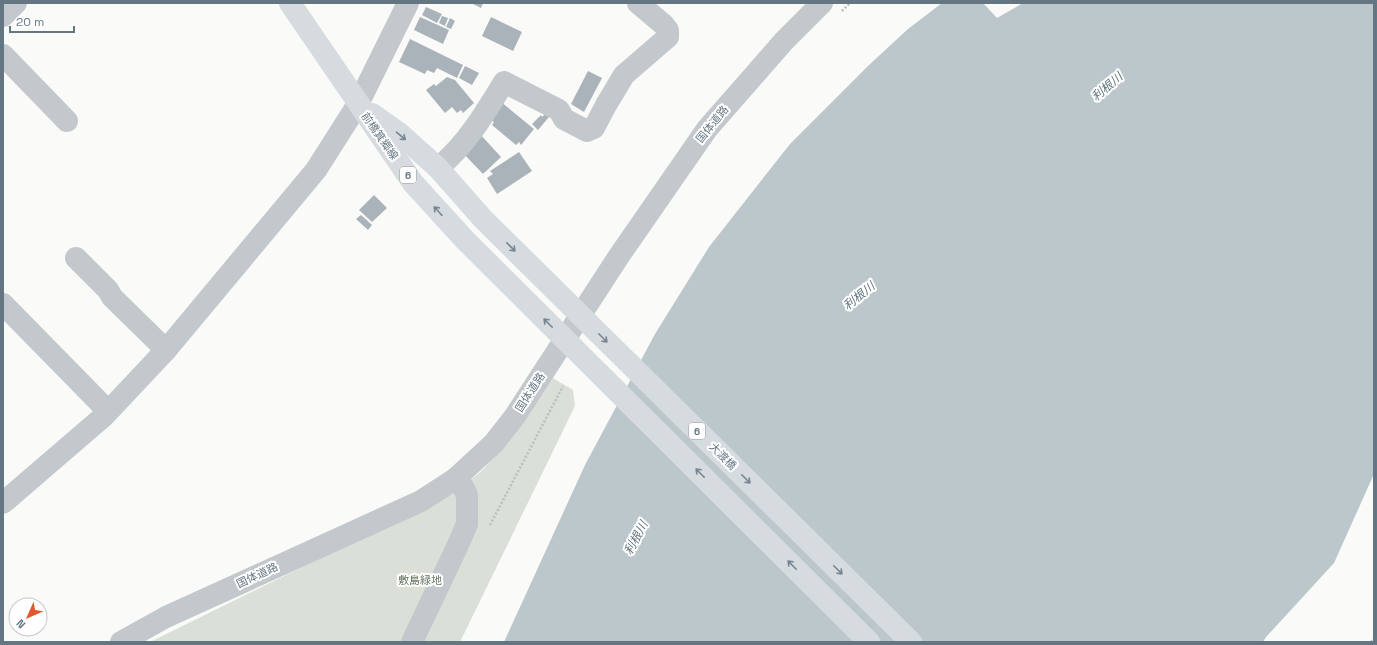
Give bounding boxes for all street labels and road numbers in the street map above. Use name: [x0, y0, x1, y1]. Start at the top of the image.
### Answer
street label: 国体道路: [693, 102, 731, 146]
street label: 前橋箕郷線: [358, 109, 402, 163]
road number: 6: [400, 167, 416, 183]
street label: 国体道路: [512, 370, 548, 414]
road number: 6: [689, 423, 705, 439]
street label: 大渡橋: [706, 439, 740, 473]
street label: 国体道路: [234, 559, 280, 591]

